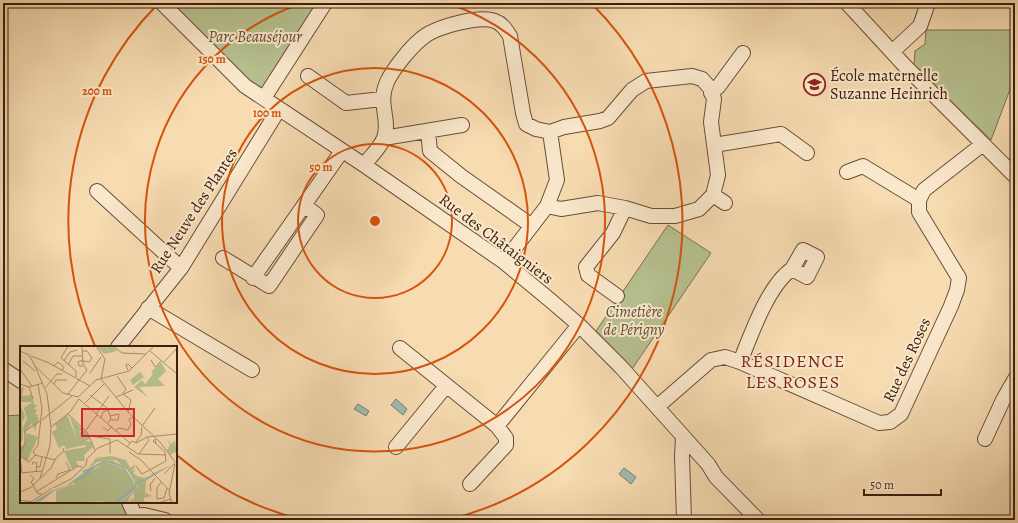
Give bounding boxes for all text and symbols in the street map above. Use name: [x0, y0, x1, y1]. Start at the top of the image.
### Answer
park label: Parc Beauséjour: [208, 26, 302, 48]
text: 150 m: [198, 51, 226, 67]
place label: École maternelle Suzanne Heinrich: [830, 65, 948, 105]
school or university icon: École maternelle Suzanne Heinrich: [801, 72, 827, 98]
text: 200 m: [82, 83, 112, 99]
text: 100 m: [253, 105, 281, 121]
street label: Rue Neuve des Plantes: [145, 144, 243, 278]
text: 50 m: [309, 159, 333, 175]
street label: Rue des Châtaigniers: [434, 189, 558, 289]
centre of rings: [368, 214, 382, 228]
park label: Cimetière de Périgny: [604, 301, 664, 341]
street label: Rue des Roses: [878, 314, 936, 406]
inset map: [20, 346, 177, 503]
district label: RÉSIDENCE LES ROSES: [741, 349, 845, 394]
scale bar: [864, 471, 941, 497]
text: 50 m: [870, 477, 894, 493]

